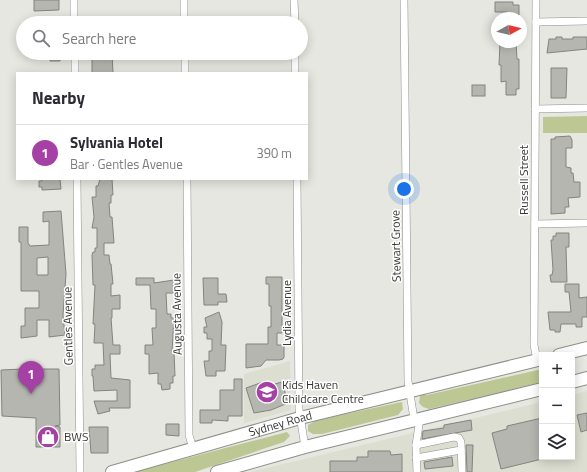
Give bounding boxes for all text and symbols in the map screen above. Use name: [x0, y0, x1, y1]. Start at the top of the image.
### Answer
north arrow: [491, 12, 527, 48]
search box: [16, 16, 308, 60]
icon: search: [30, 27, 52, 49]
text: Search here: [62, 27, 136, 50]
text: Nearby: [32, 85, 85, 111]
text: Sylvania Hotel: [70, 131, 163, 154]
text: 1: [41, 143, 49, 163]
text: 390 m: [256, 143, 292, 163]
street label: Russell Street: [514, 144, 533, 215]
text: Bar · Gentles Avenue: [70, 154, 183, 174]
your location: [394, 179, 414, 199]
street label: Stewart Grove: [385, 210, 406, 282]
street label: Augusta Avenue: [166, 273, 187, 355]
street label: Lydia Avenue: [277, 280, 296, 346]
street label: Gentles Avenue: [57, 287, 78, 366]
map controls: [539, 352, 575, 460]
button: +: [539, 352, 575, 388]
pin: 1: [18, 361, 44, 394]
place label: Kids Haven Childcare Centre: [282, 375, 364, 408]
school or university icon: Kids Haven Childcare Centre: [254, 379, 280, 405]
button: −: [539, 388, 575, 424]
street label: Sydney Road: [246, 405, 314, 441]
shop icon: BWS: [35, 424, 61, 450]
button: layers: [539, 424, 575, 460]
place label: BWS: [64, 427, 89, 446]

